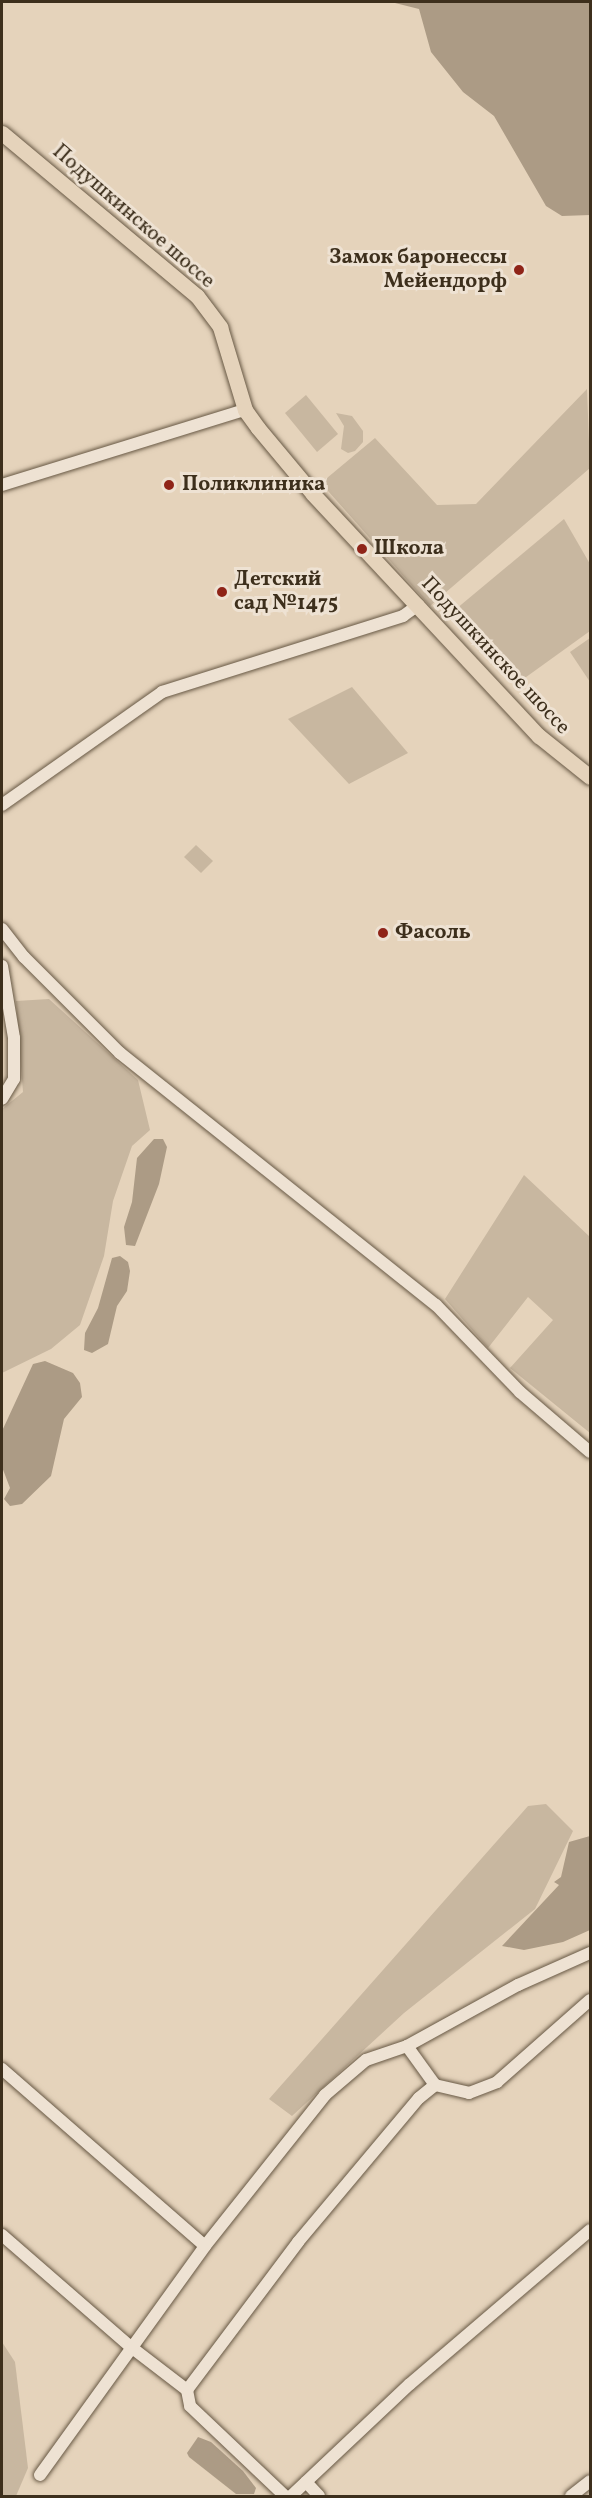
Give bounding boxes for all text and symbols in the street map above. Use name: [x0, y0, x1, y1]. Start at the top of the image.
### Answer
street label: Подушкинское шоссе: [47, 140, 219, 294]
place label: Замок баронессы Мейендорф: [329, 245, 507, 295]
marker: Замок баронессы Мейендорф: [512, 263, 526, 277]
place label: Поликлиника: [182, 472, 326, 498]
marker: Поликлиника: [160, 476, 178, 494]
place label: Школа: [374, 536, 444, 562]
marker: Школа: [355, 542, 369, 556]
place label: Детский сад №1475: [234, 567, 338, 617]
street label: Подушкинское шоссе: [415, 572, 575, 740]
marker: Детский сад №1475: [215, 585, 229, 599]
place label: Фасоль: [395, 920, 471, 946]
marker: Фасоль: [376, 926, 390, 940]

